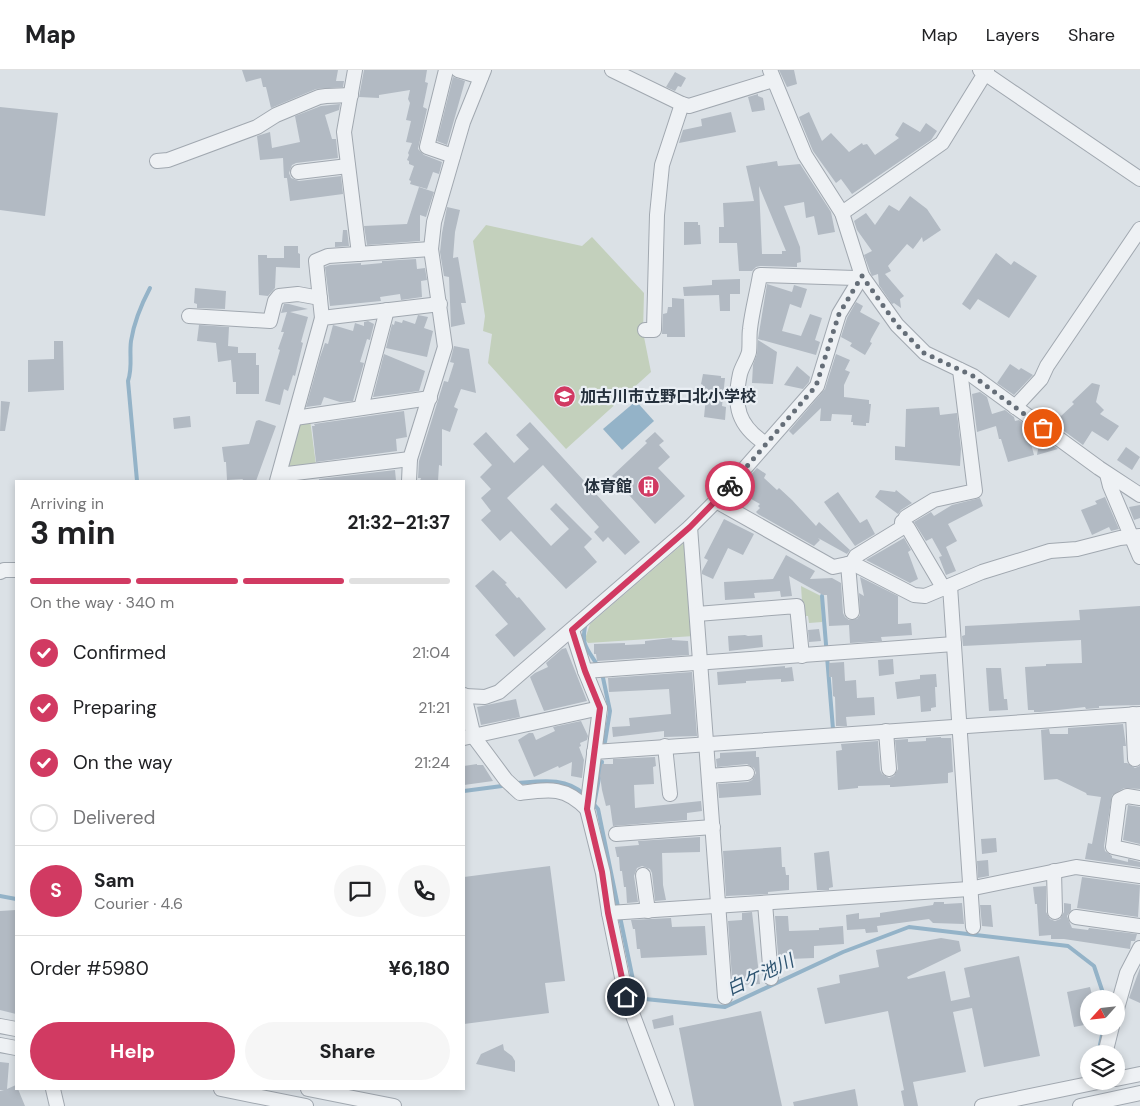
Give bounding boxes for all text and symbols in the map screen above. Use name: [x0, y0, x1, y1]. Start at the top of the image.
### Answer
text: Map: [25, 19, 76, 50]
text: Map: [922, 23, 958, 47]
text: Layers: [986, 23, 1040, 47]
text: Share: [1068, 23, 1115, 47]
school or university icon: 加古川市立野口北小学校: [552, 384, 576, 408]
place label: 加古川市立野口北小学校: [580, 386, 756, 407]
pin: [1022, 407, 1064, 449]
icon: bag: [1029, 414, 1057, 442]
courier: [705, 461, 755, 511]
icon: bike: [716, 472, 744, 500]
building icon: 体育館: [636, 474, 660, 498]
place label: 体育館: [584, 476, 632, 497]
text: Arriving in: [30, 493, 104, 514]
text: 21:32–21:37: [347, 510, 450, 535]
text: 3 min: [30, 512, 115, 554]
text: On the way · 340 m: [30, 592, 174, 613]
icon: check: [30, 639, 58, 667]
text: Confirmed: [73, 640, 166, 665]
text: 21:04: [412, 642, 450, 663]
icon: check: [30, 694, 58, 722]
text: Preparing: [73, 695, 157, 720]
text: 21:21: [418, 697, 450, 718]
icon: check: [30, 749, 58, 777]
text: On the way: [73, 750, 173, 775]
text: 21:24: [414, 752, 450, 773]
text: Delivered: [73, 805, 155, 830]
button: chat: [334, 865, 386, 917]
button: phone: [398, 865, 450, 917]
text: Sam: [94, 868, 135, 893]
text: S: [50, 878, 62, 903]
text: Courier · 4.6: [94, 893, 183, 914]
water label: 白ケ池川: [722, 948, 800, 1001]
text: Order #5980: [30, 956, 149, 981]
text: ¥6,180: [389, 956, 450, 981]
pin: [605, 976, 647, 1018]
icon: home: [612, 983, 640, 1011]
north arrow: [1080, 990, 1125, 1035]
map controls: [1080, 990, 1125, 1090]
button: Help: [30, 1022, 235, 1080]
button: Share: [245, 1022, 450, 1080]
button: layers: [1080, 1045, 1125, 1090]

